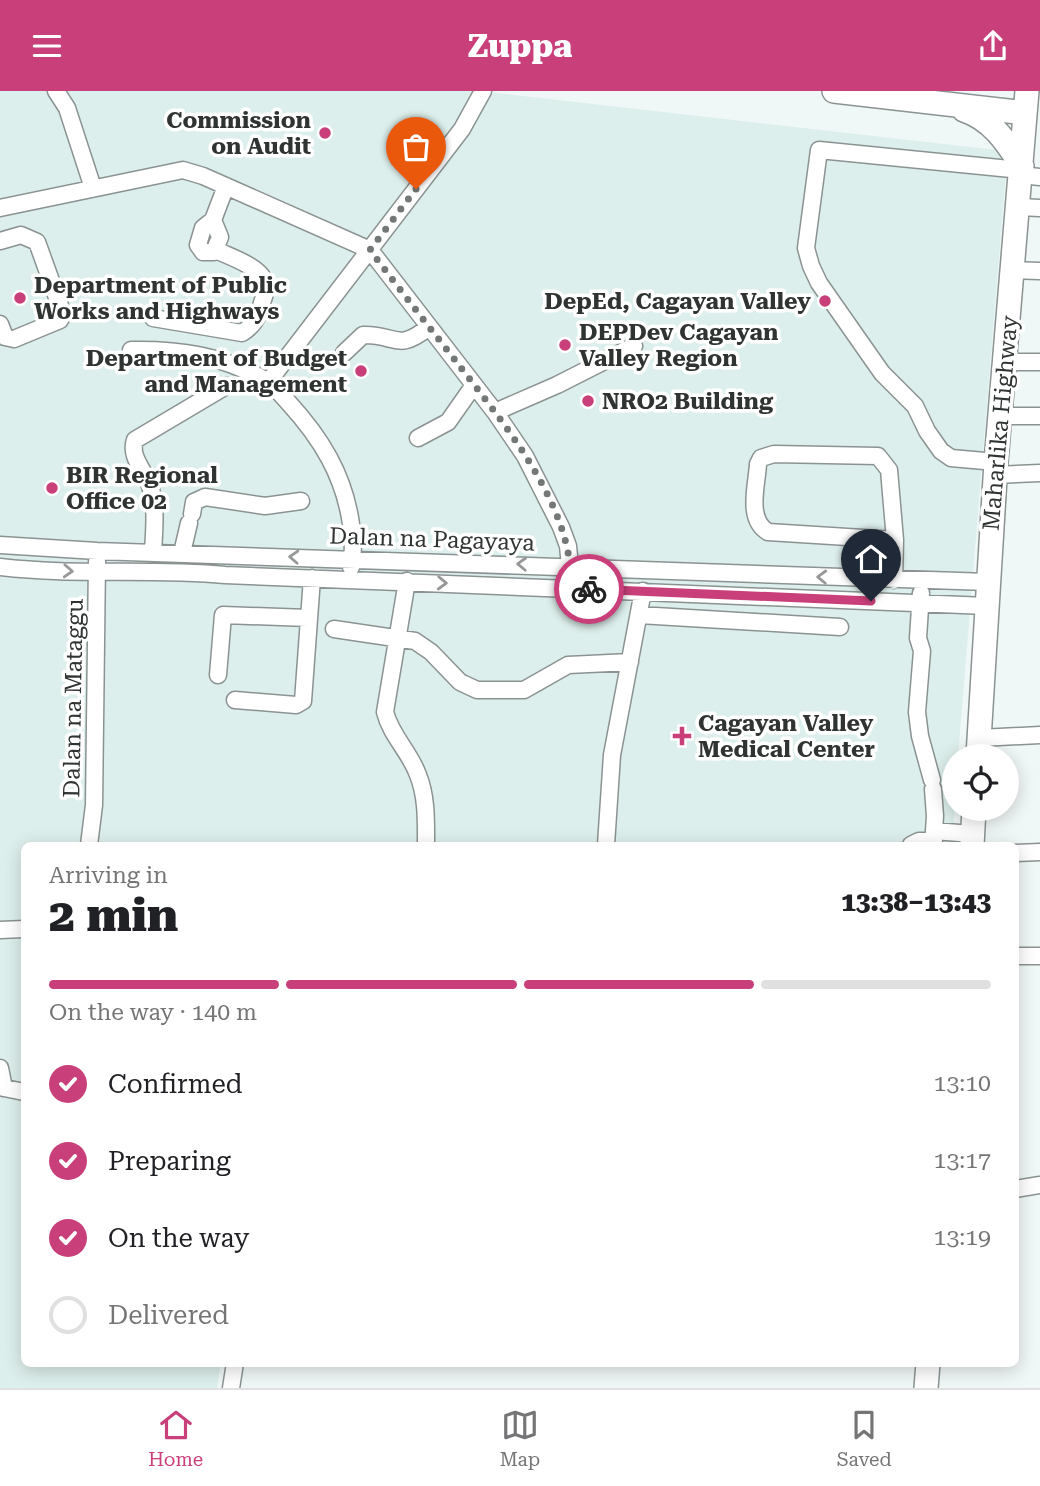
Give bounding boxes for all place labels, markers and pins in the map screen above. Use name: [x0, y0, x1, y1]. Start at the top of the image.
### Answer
place label: Commission on Audit: [166, 107, 312, 160]
pin: [386, 117, 446, 189]
marker: Commission on Audit: [317, 125, 333, 141]
place label: Department of Public Works and Highways: [34, 272, 287, 325]
place label: DepEd, Cagayan Valley: [544, 288, 811, 315]
marker: Department of Public Works and Highways: [12, 290, 28, 306]
marker: DepEd, Cagayan Valley: [817, 293, 833, 309]
place label: DEPDev Cagayan Valley Region: [579, 319, 779, 372]
marker: DEPDev Cagayan Valley Region: [557, 337, 573, 353]
place label: Department of Budget and Management: [86, 345, 347, 398]
marker: Department of Budget and Management: [353, 363, 369, 379]
place label: NRO2 Building: [602, 388, 774, 415]
marker: NRO2 Building: [580, 393, 596, 409]
place label: BIR Regional Office 02: [66, 462, 218, 515]
marker: BIR Regional Office 02: [44, 480, 60, 496]
pin: [841, 529, 901, 601]
place label: Cagayan Valley Medical Center: [698, 710, 875, 763]
marker: Cagayan Valley Medical Center: [672, 726, 692, 746]

